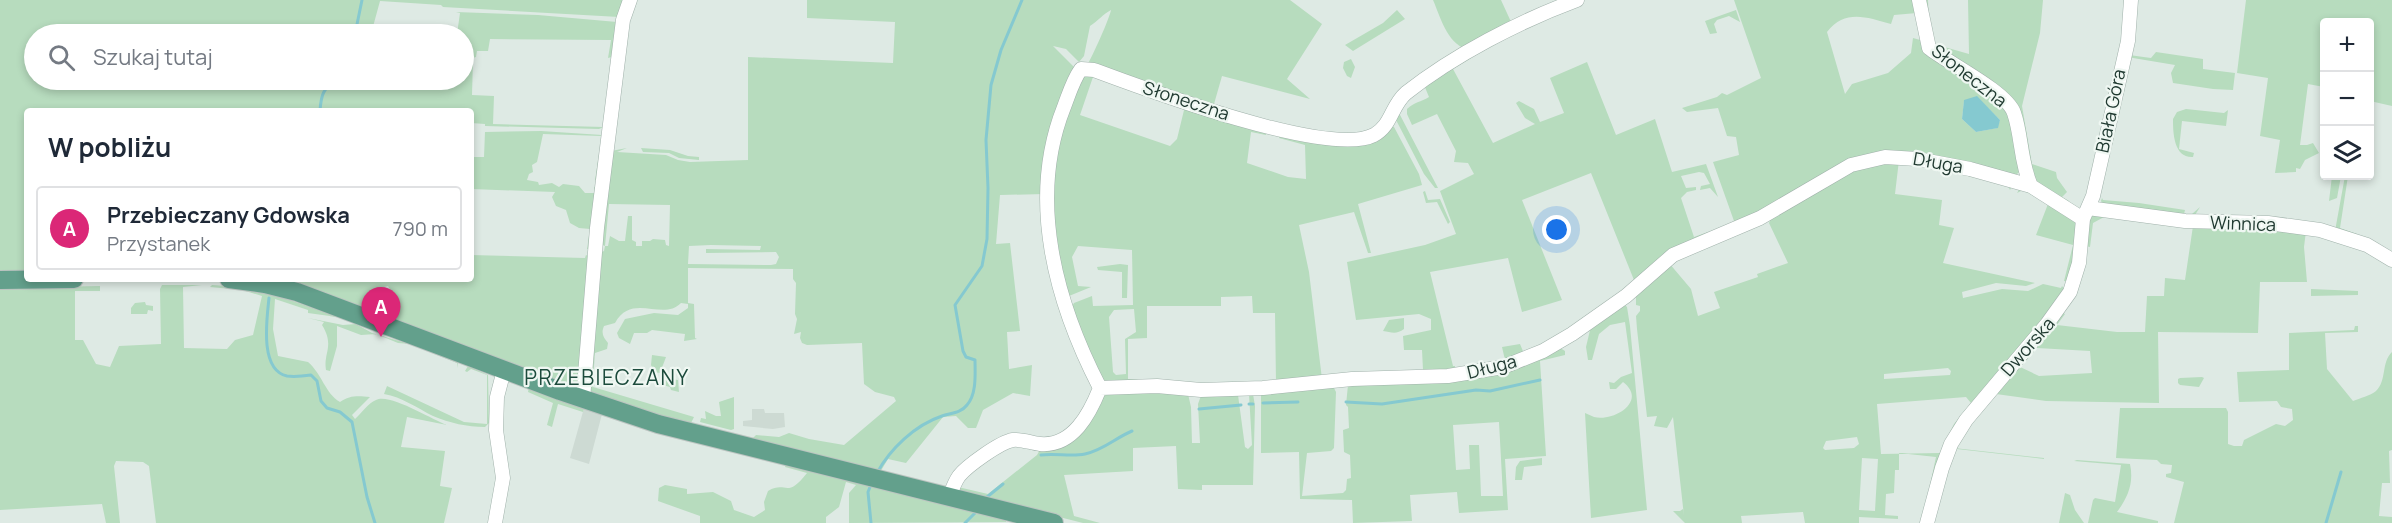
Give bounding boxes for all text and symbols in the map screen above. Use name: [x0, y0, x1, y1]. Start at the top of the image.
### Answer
map controls: [2320, 18, 2374, 180]
button: +: [2320, 18, 2374, 72]
search box: [24, 24, 474, 90]
street label: Słoneczna: [1927, 38, 2012, 112]
icon: search: [45, 41, 78, 74]
text: Szukaj tutaj: [93, 42, 213, 72]
street label: Biała Góra: [2089, 67, 2131, 155]
button: −: [2320, 72, 2374, 126]
street label: Słoneczna: [1140, 75, 1233, 125]
button: layers: [2320, 126, 2374, 180]
text: W pobliżu: [48, 129, 171, 165]
street label: Długa: [1911, 146, 1965, 178]
text: Przebieczany Gdowska: [107, 200, 350, 230]
street label: Winnica: [2210, 210, 2277, 236]
text: A: [63, 215, 76, 242]
text: 790 m: [392, 215, 448, 242]
your location: [1542, 215, 1571, 244]
text: Przystanek: [107, 230, 210, 257]
pin: A: [362, 288, 400, 337]
street label: Dworska: [1995, 312, 2059, 381]
street label: Długa: [1464, 348, 1519, 384]
district label: PRZEBIECZANY: [524, 363, 690, 391]

